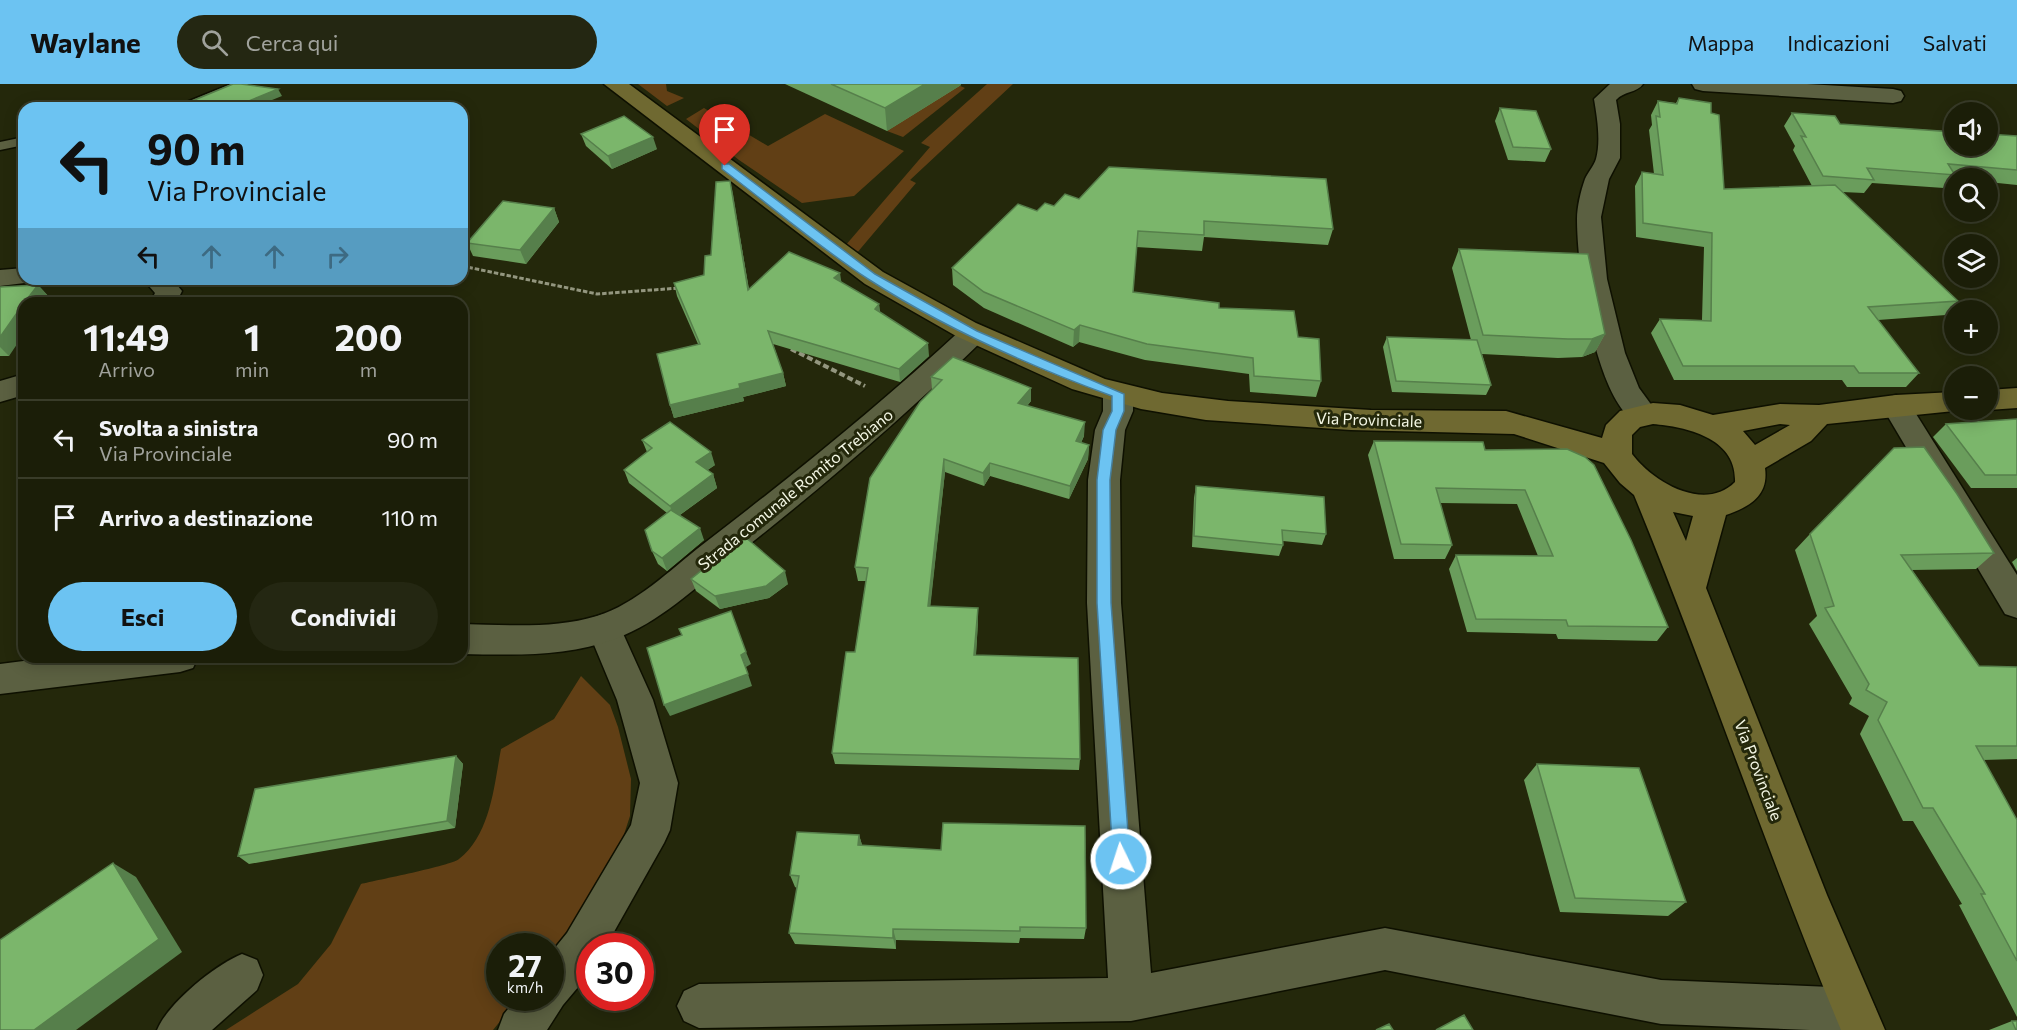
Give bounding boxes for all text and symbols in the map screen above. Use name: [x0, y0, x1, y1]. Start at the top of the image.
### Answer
search box: [177, 15, 597, 69]
text: Waylane: [30, 25, 141, 59]
icon: search: [198, 26, 231, 59]
text: Cerca qui: [246, 29, 338, 56]
text: Mappa: [1687, 30, 1754, 55]
text: Indicazioni: [1787, 30, 1890, 55]
text: Salvati: [1923, 30, 1987, 55]
map controls: [1944, 102, 1998, 420]
button: sound: [1944, 102, 1998, 156]
pin: [699, 104, 750, 166]
icon: arrive: [708, 113, 741, 146]
text: 90 m: [147, 122, 246, 174]
icon: left: [48, 126, 126, 204]
button: search: [1944, 168, 1998, 222]
text: Via Provinciale: [147, 174, 326, 207]
button: layers: [1944, 234, 1998, 288]
icon: left: [132, 240, 165, 273]
icon: ahead: [195, 240, 228, 273]
icon: ahead: [258, 240, 291, 273]
icon: right: [321, 240, 354, 273]
button: +: [1944, 300, 1998, 354]
text: 11:49: [83, 314, 170, 358]
text: 1: [244, 314, 260, 358]
text: 200: [335, 314, 403, 358]
text: Arrivo: [98, 357, 155, 381]
text: min: [235, 357, 269, 381]
text: m: [360, 357, 377, 381]
button: −: [1944, 366, 1998, 420]
street label: Strada comunale Romito Trebiano: [694, 404, 896, 574]
street label: Via Provinciale: [1316, 408, 1422, 430]
text: Svolta a sinistra: [99, 414, 258, 441]
icon: left: [48, 423, 81, 456]
text: 90 m: [387, 426, 438, 453]
text: Via Provinciale: [99, 441, 232, 465]
icon: arrive: [48, 501, 81, 534]
text: Arrivo a destinazione: [99, 504, 313, 531]
text: 110 m: [381, 504, 438, 531]
button: Esci: [48, 582, 237, 651]
button: Condividi: [249, 582, 438, 651]
street label: Via Provinciale: [1731, 717, 1787, 823]
position arrow: [1089, 827, 1153, 891]
speed limit sign: 30: [576, 933, 654, 1011]
text: 27: [508, 946, 542, 983]
text: km/h: [507, 978, 543, 996]

